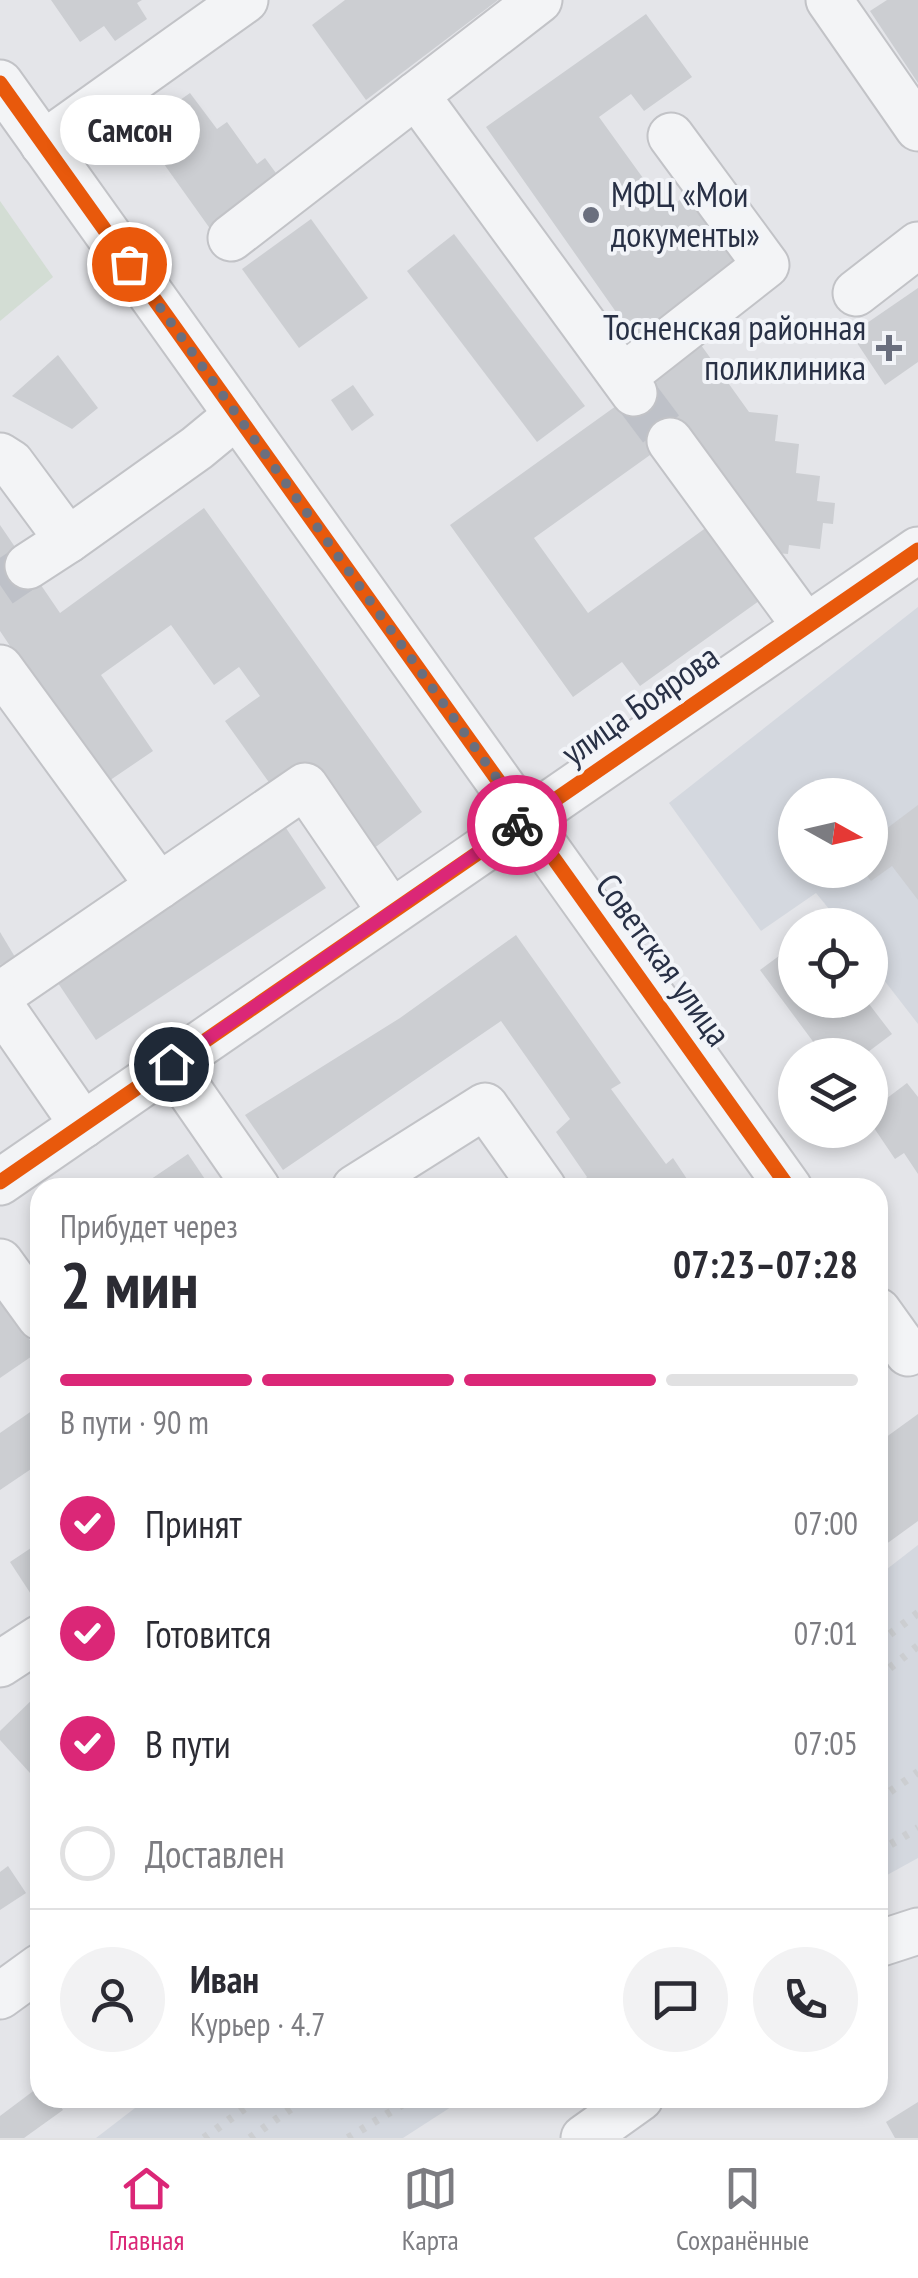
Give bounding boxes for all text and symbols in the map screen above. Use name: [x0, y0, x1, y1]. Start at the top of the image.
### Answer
callout: Самсон: [59, 94, 199, 164]
text: Самсон: [88, 109, 172, 151]
place label: МФЦ «Мои документы»: [611, 171, 760, 257]
marker: МФЦ «Мои документы»: [580, 204, 602, 226]
pin: [87, 222, 172, 307]
icon: bag: [102, 237, 157, 292]
place label: Тосненская районная поликлиника: [603, 304, 866, 390]
marker: Тосненская районная поликлиника: [876, 335, 902, 361]
street label: улица Боярова: [552, 633, 727, 775]
courier: [467, 775, 567, 875]
north arrow: [778, 778, 888, 888]
map controls: [778, 778, 888, 1148]
icon: bike: [490, 798, 545, 853]
street label: Советская улица: [586, 864, 742, 1055]
button: locate: [778, 908, 888, 1018]
pin: [129, 1022, 214, 1107]
icon: home: [144, 1037, 199, 1092]
button: layers: [778, 1038, 888, 1148]
text: Прибудет через: [60, 1205, 238, 1247]
text: 07:23–07:28: [673, 1239, 858, 1288]
text: 2 мин: [60, 1242, 199, 1326]
text: В пути · 90 m: [60, 1401, 209, 1443]
icon: check: [60, 1496, 115, 1551]
text: Принят: [145, 1499, 242, 1548]
text: 07:00: [794, 1502, 858, 1544]
icon: check: [60, 1606, 115, 1661]
text: Готовится: [145, 1609, 271, 1658]
text: 07:01: [794, 1612, 858, 1654]
icon: check: [60, 1716, 115, 1771]
text: В пути: [145, 1719, 231, 1768]
text: 07:05: [794, 1722, 858, 1764]
text: Доставлен: [145, 1829, 285, 1878]
button: person: [60, 1947, 165, 2052]
button: chat: [623, 1947, 728, 2052]
button: phone: [753, 1947, 858, 2052]
text: Иван: [190, 1954, 259, 2003]
text: Курьер · 4.7: [190, 2003, 325, 2045]
tab: Главная: [109, 2161, 184, 2258]
tab: Карта: [402, 2161, 459, 2258]
tab: Сохранённые: [676, 2161, 809, 2258]

